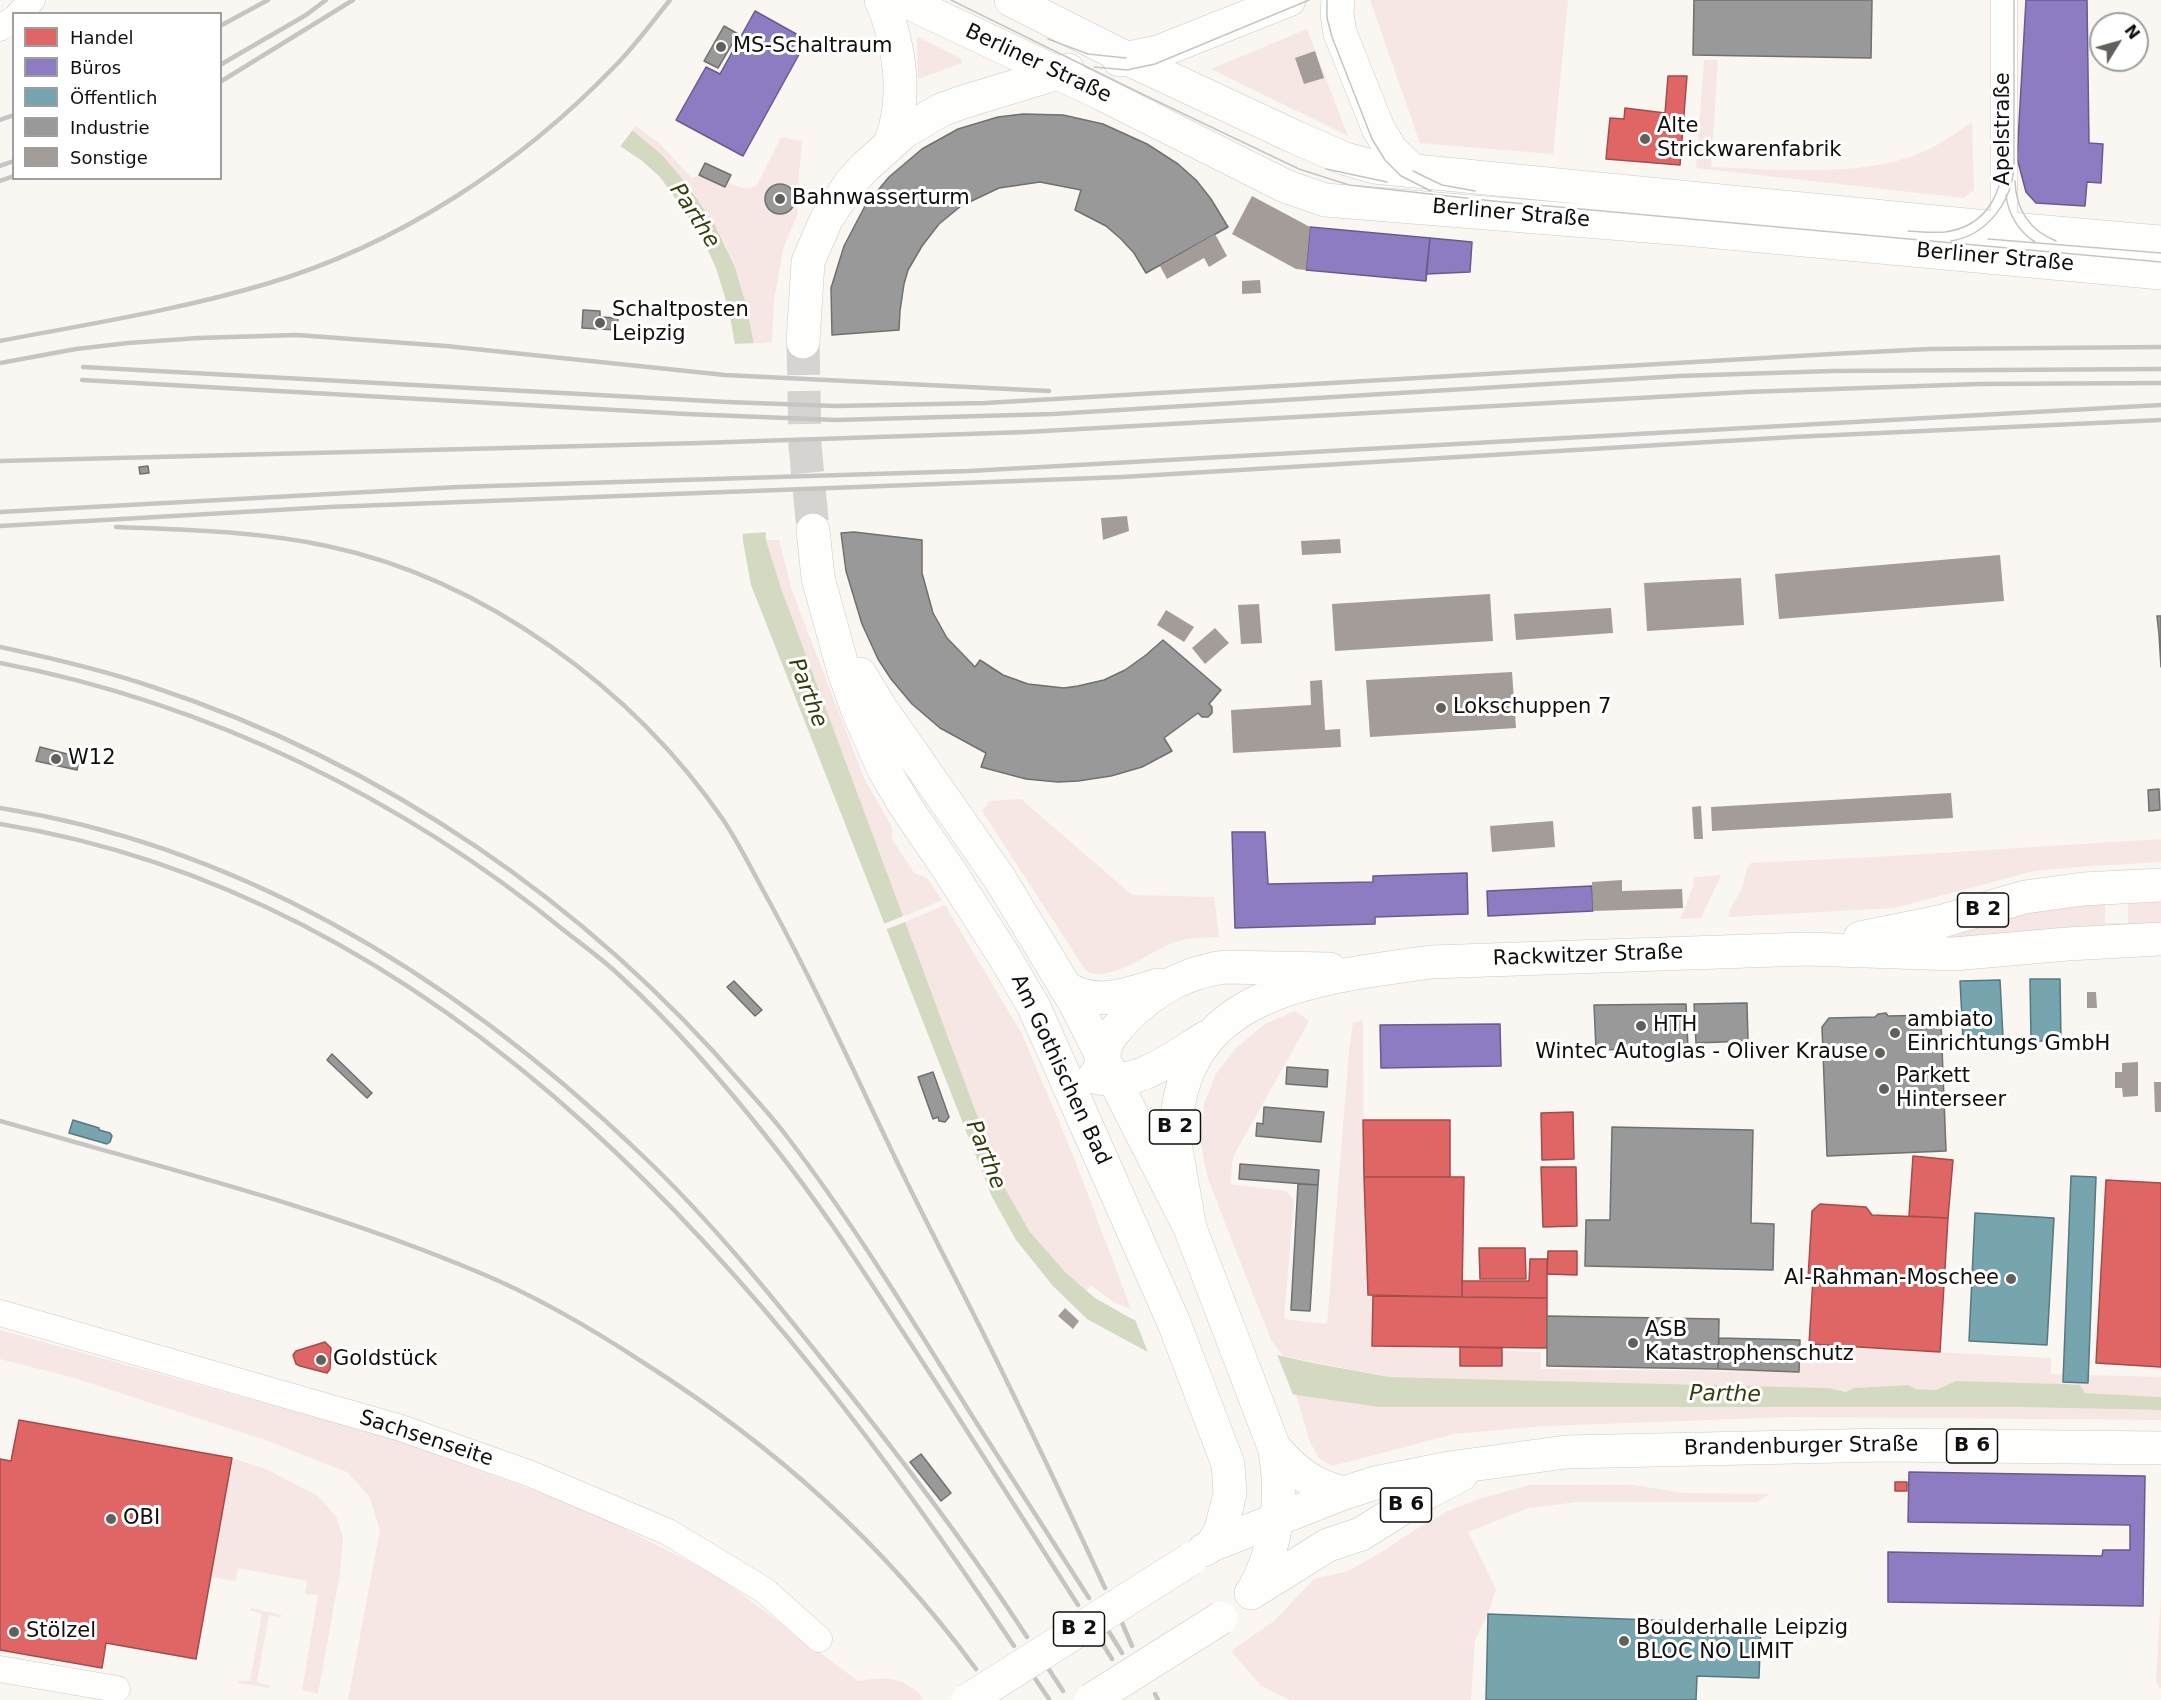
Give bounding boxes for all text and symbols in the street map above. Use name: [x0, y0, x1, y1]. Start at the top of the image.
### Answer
legend: [12, 12, 222, 180]
north arrow: [2089, 12, 2149, 72]
street label: Berliner Straße: [961, 19, 1115, 109]
text: N: [2121, 21, 2144, 43]
text: Handel: [70, 27, 133, 48]
place label: MS-Schaltraum: [733, 34, 892, 60]
marker: MS-Schaltraum: [714, 40, 728, 54]
text: Büros: [70, 57, 121, 78]
street label: Apelstraße: [1991, 72, 2017, 186]
text: Öffentlich: [70, 87, 157, 108]
place label: Alte Strickwarenfabrik: [1657, 114, 1841, 164]
text: Industrie: [70, 117, 149, 138]
marker: Alte Strickwarenfabrik: [1638, 132, 1652, 146]
text: Sonstige: [70, 147, 148, 168]
water label: Parthe: [663, 179, 725, 253]
place label: Bahnwasserturm: [792, 186, 970, 212]
marker: Bahnwasserturm: [773, 192, 787, 206]
street label: Berliner Straße: [1431, 195, 1591, 233]
street label: Berliner Straße: [1915, 239, 2075, 277]
place label: Schaltposten Leipzig: [612, 298, 749, 348]
marker: Schaltposten Leipzig: [593, 316, 607, 330]
water label: Parthe: [782, 655, 832, 731]
place label: Lokschuppen 7: [1453, 695, 1611, 721]
marker: Lokschuppen 7: [1434, 701, 1448, 715]
place label: W12: [68, 746, 115, 772]
marker: W12: [49, 752, 63, 766]
road number: B 2: [1958, 893, 2008, 927]
street label: Rackwitzer Straße: [1492, 940, 1684, 972]
street label: Am Gothischen Bad: [1005, 971, 1115, 1169]
place label: ambiato Einrichtungs GmbH: [1907, 1008, 2110, 1058]
place label: HTH: [1653, 1013, 1697, 1039]
marker: HTH: [1634, 1019, 1648, 1033]
marker: ambiato Einrichtungs GmbH: [1888, 1026, 1902, 1040]
place label: Wintec Autoglas - Oliver Krause: [1535, 1040, 1868, 1066]
marker: Wintec Autoglas - Oliver Krause: [1873, 1046, 1887, 1060]
place label: Parkett Hinterseer: [1896, 1064, 2006, 1114]
marker: Parkett Hinterseer: [1877, 1082, 1891, 1096]
road number: B 2: [1150, 1110, 1200, 1144]
water label: Parthe: [959, 1117, 1011, 1193]
place label: Al-Rahman-Moschee: [1784, 1266, 1999, 1292]
marker: Al-Rahman-Moschee: [2004, 1272, 2018, 1286]
place label: ASB Katastrophenschutz: [1645, 1318, 1854, 1368]
marker: ASB Katastrophenschutz: [1626, 1336, 1640, 1350]
place label: Goldstück: [333, 1347, 437, 1373]
marker: Goldstück: [314, 1353, 328, 1367]
water label: Parthe: [1689, 1381, 1761, 1409]
street label: Sachsenseite: [356, 1406, 496, 1472]
road number: B 6: [1946, 1429, 1998, 1463]
street label: Brandenburger Straße: [1684, 1432, 1918, 1462]
road number: B 6: [1380, 1488, 1432, 1522]
place label: OBI: [123, 1506, 160, 1532]
marker: OBI: [104, 1512, 118, 1526]
road number: B 2: [1054, 1612, 1104, 1646]
place label: Boulderhalle Leipzig BLOC NO LIMIT: [1636, 1616, 1848, 1666]
place label: Stölzel: [26, 1619, 96, 1645]
marker: Stölzel: [7, 1625, 21, 1639]
marker: Boulderhalle Leipzig BLOC NO LIMIT: [1617, 1634, 1631, 1648]

